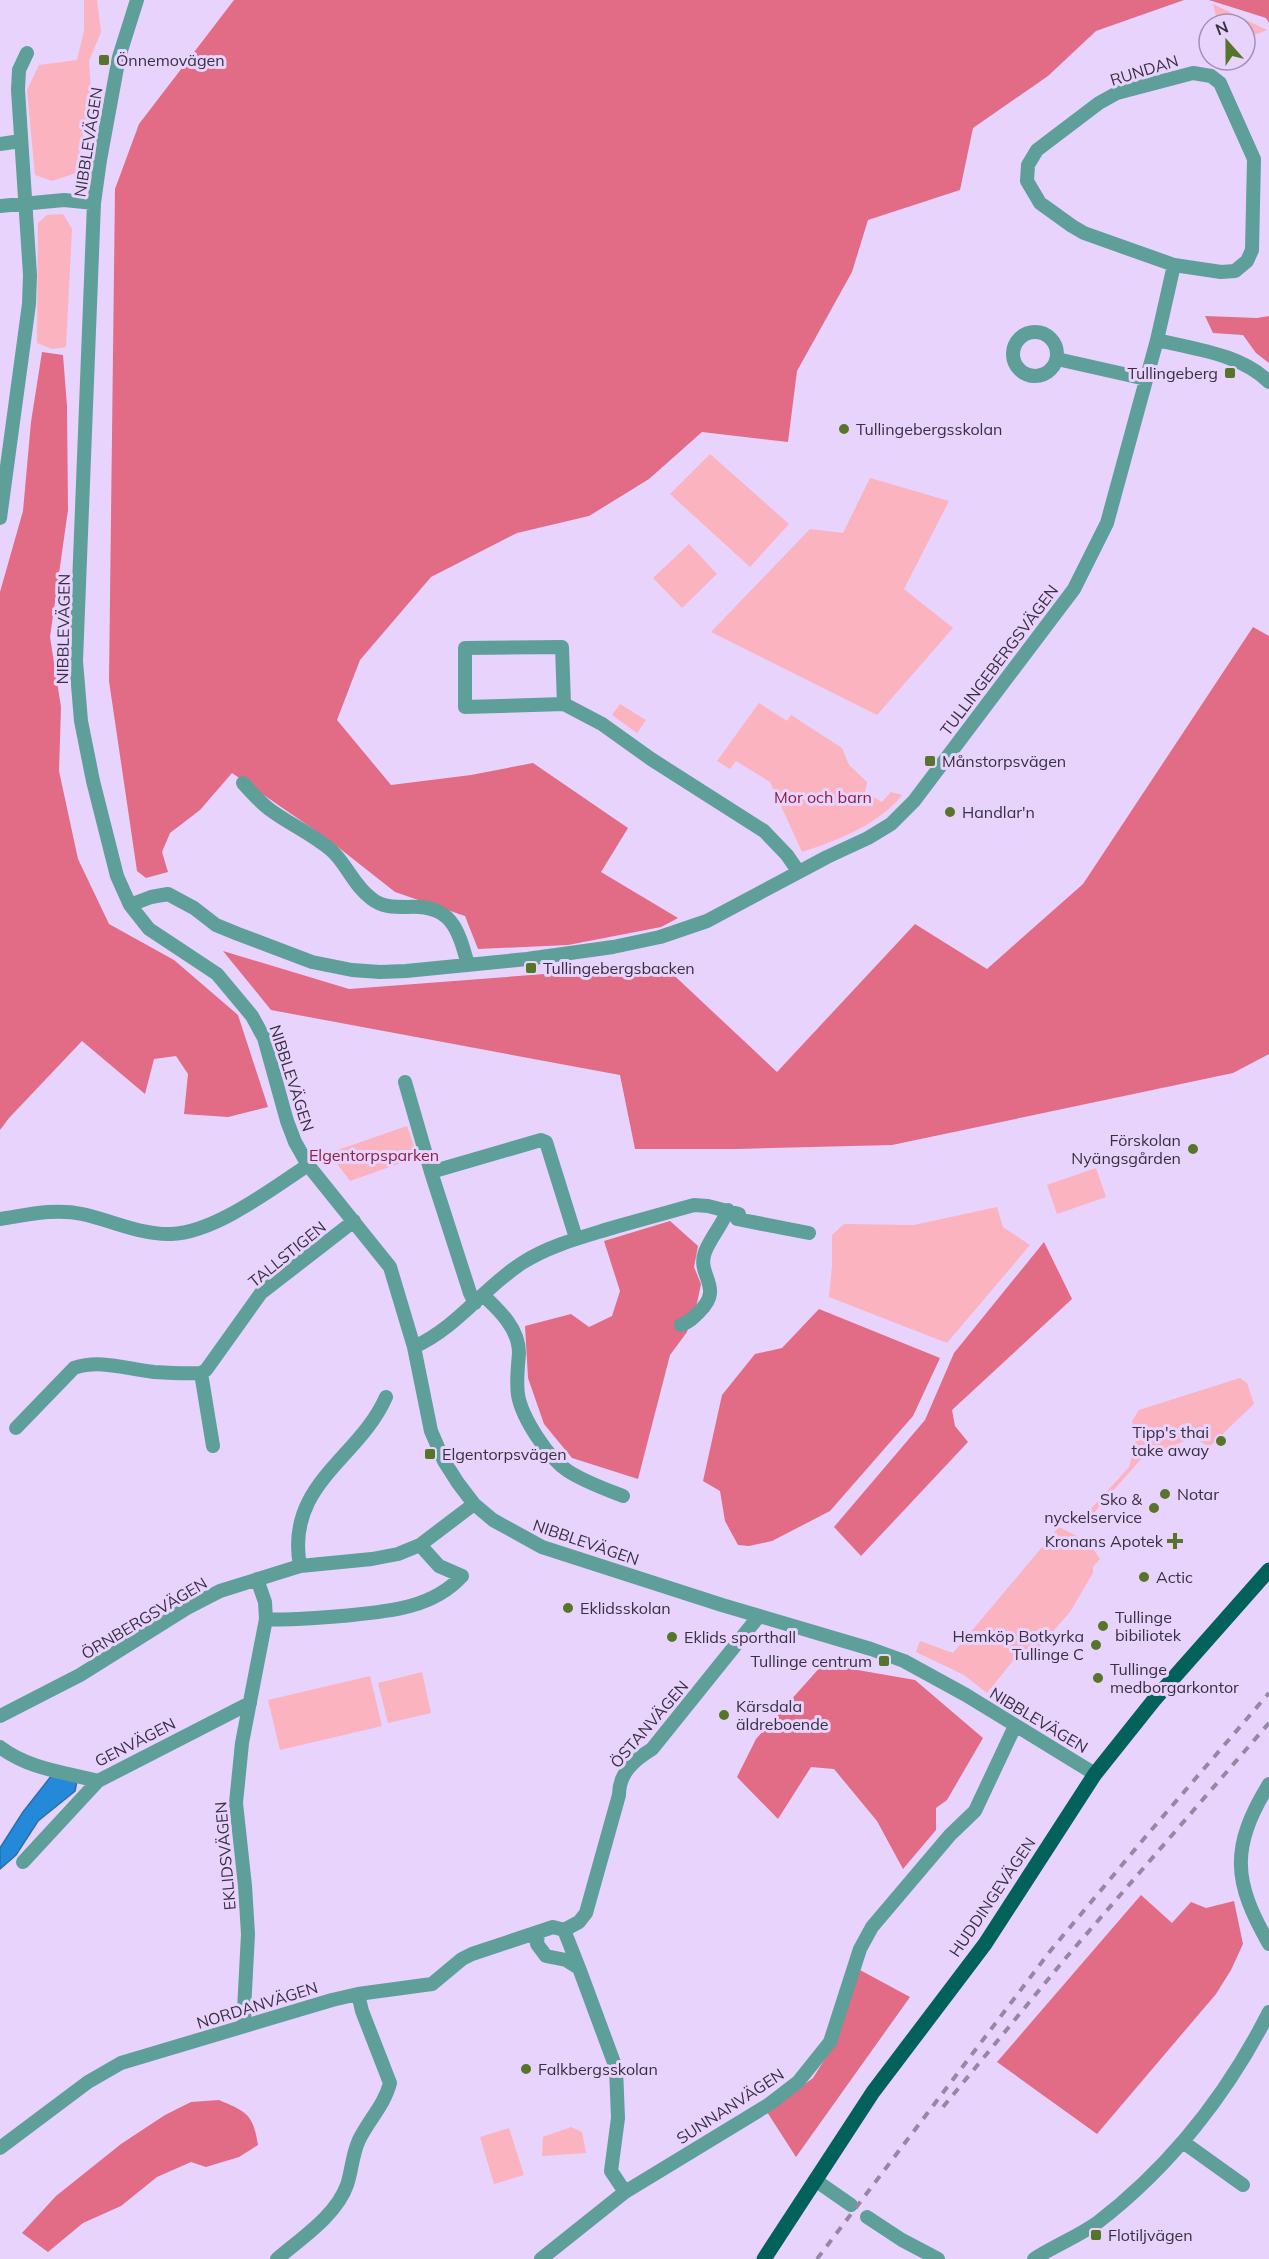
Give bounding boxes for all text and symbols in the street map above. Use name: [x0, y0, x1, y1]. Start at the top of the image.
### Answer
north arrow: [1197, 12, 1257, 72]
text: N: [1212, 16, 1231, 39]
place label: Önnemovägen: [116, 50, 225, 70]
street label: RUNDAN: [1108, 50, 1180, 90]
marker: Önnemovägen: [97, 53, 111, 67]
street label: NIBBLEVÄGEN: [69, 86, 107, 198]
place label: Tullingeberg: [1127, 363, 1218, 383]
marker: Tullingeberg: [1223, 366, 1237, 380]
place label: Tullingebergsskolan: [856, 419, 1002, 439]
marker: Tullingebergsskolan: [837, 422, 851, 436]
street label: NIBBLEVÄGEN: [52, 573, 74, 685]
street label: TULLINGEBERGSVÄGEN: [936, 581, 1062, 739]
place label: Månstorpsvägen: [942, 751, 1066, 771]
marker: Månstorpsvägen: [923, 754, 937, 768]
park label: Mor och barn: [774, 787, 872, 807]
place label: Handlar'n: [962, 802, 1035, 822]
marker: Handlar'n: [943, 805, 957, 819]
place label: Tullingebergsbacken: [543, 958, 695, 978]
marker: Tullingebergsbacken: [524, 961, 538, 975]
street label: NIBBLEVÄGEN: [265, 1022, 319, 1134]
place label: Förskolan Nyängsgården: [1071, 1130, 1181, 1168]
marker: Förskolan Nyängsgården: [1186, 1142, 1200, 1156]
park label: Elgentorpsparken: [309, 1145, 439, 1165]
street label: TALLSTIGEN: [244, 1217, 330, 1291]
place label: Tipp's thai take away: [1132, 1422, 1209, 1460]
marker: Tipp's thai take away: [1214, 1434, 1228, 1448]
place label: Elgentorpsvägen: [442, 1444, 567, 1464]
marker: Elgentorpsvägen: [423, 1447, 437, 1461]
place label: Notar: [1177, 1484, 1219, 1504]
marker: Notar: [1158, 1487, 1172, 1501]
place label: Sko & nyckelservice: [1044, 1489, 1142, 1527]
marker: Sko & nyckelservice: [1147, 1501, 1161, 1515]
street label: NIBBLEVÄGEN: [530, 1515, 642, 1569]
place label: Kronans Apotek: [1045, 1531, 1164, 1551]
marker: Kronans Apotek: [1168, 1534, 1182, 1548]
place label: Actic: [1156, 1567, 1193, 1587]
marker: Actic: [1137, 1570, 1151, 1584]
street label: ÖRNBERGSVÄGEN: [78, 1573, 210, 1663]
place label: Eklidsskolan: [580, 1598, 671, 1618]
marker: Eklidsskolan: [561, 1601, 575, 1615]
place label: Tullinge bibiliotek: [1115, 1607, 1182, 1645]
marker: Tullinge bibiliotek: [1096, 1619, 1110, 1633]
place label: Hemköp Botkyrka Tullinge C: [952, 1626, 1084, 1664]
place label: Eklids sporthall: [684, 1627, 796, 1647]
marker: Eklids sporthall: [665, 1630, 679, 1644]
marker: Hemköp Botkyrka Tullinge C: [1089, 1638, 1103, 1652]
place label: Tullinge centrum: [750, 1651, 872, 1671]
marker: Tullinge centrum: [877, 1654, 891, 1668]
place label: Tullinge medborgarkontor: [1110, 1659, 1239, 1697]
marker: Tullinge medborgarkontor: [1091, 1671, 1105, 1685]
street label: ÖSTANVÄGEN: [606, 1676, 692, 1772]
street label: NIBBLEVÄGEN: [986, 1683, 1092, 1757]
place label: Kärsdala äldreboende: [736, 1696, 829, 1734]
marker: Kärsdala äldreboende: [717, 1708, 731, 1722]
street label: GENVÄGEN: [91, 1713, 179, 1771]
street label: EKLIDSVÄGEN: [210, 1801, 240, 1911]
street label: HUDDINGEVÄGEN: [945, 1833, 1039, 1961]
street label: NORDANVÄGEN: [194, 1977, 320, 2033]
place label: Falkbergsskolan: [538, 2059, 658, 2079]
marker: Falkbergsskolan: [519, 2062, 533, 2076]
street label: SUNNANVÄGEN: [672, 2064, 788, 2148]
place label: Flotiljvägen: [1108, 2225, 1193, 2245]
marker: Flotiljvägen: [1089, 2228, 1103, 2242]

